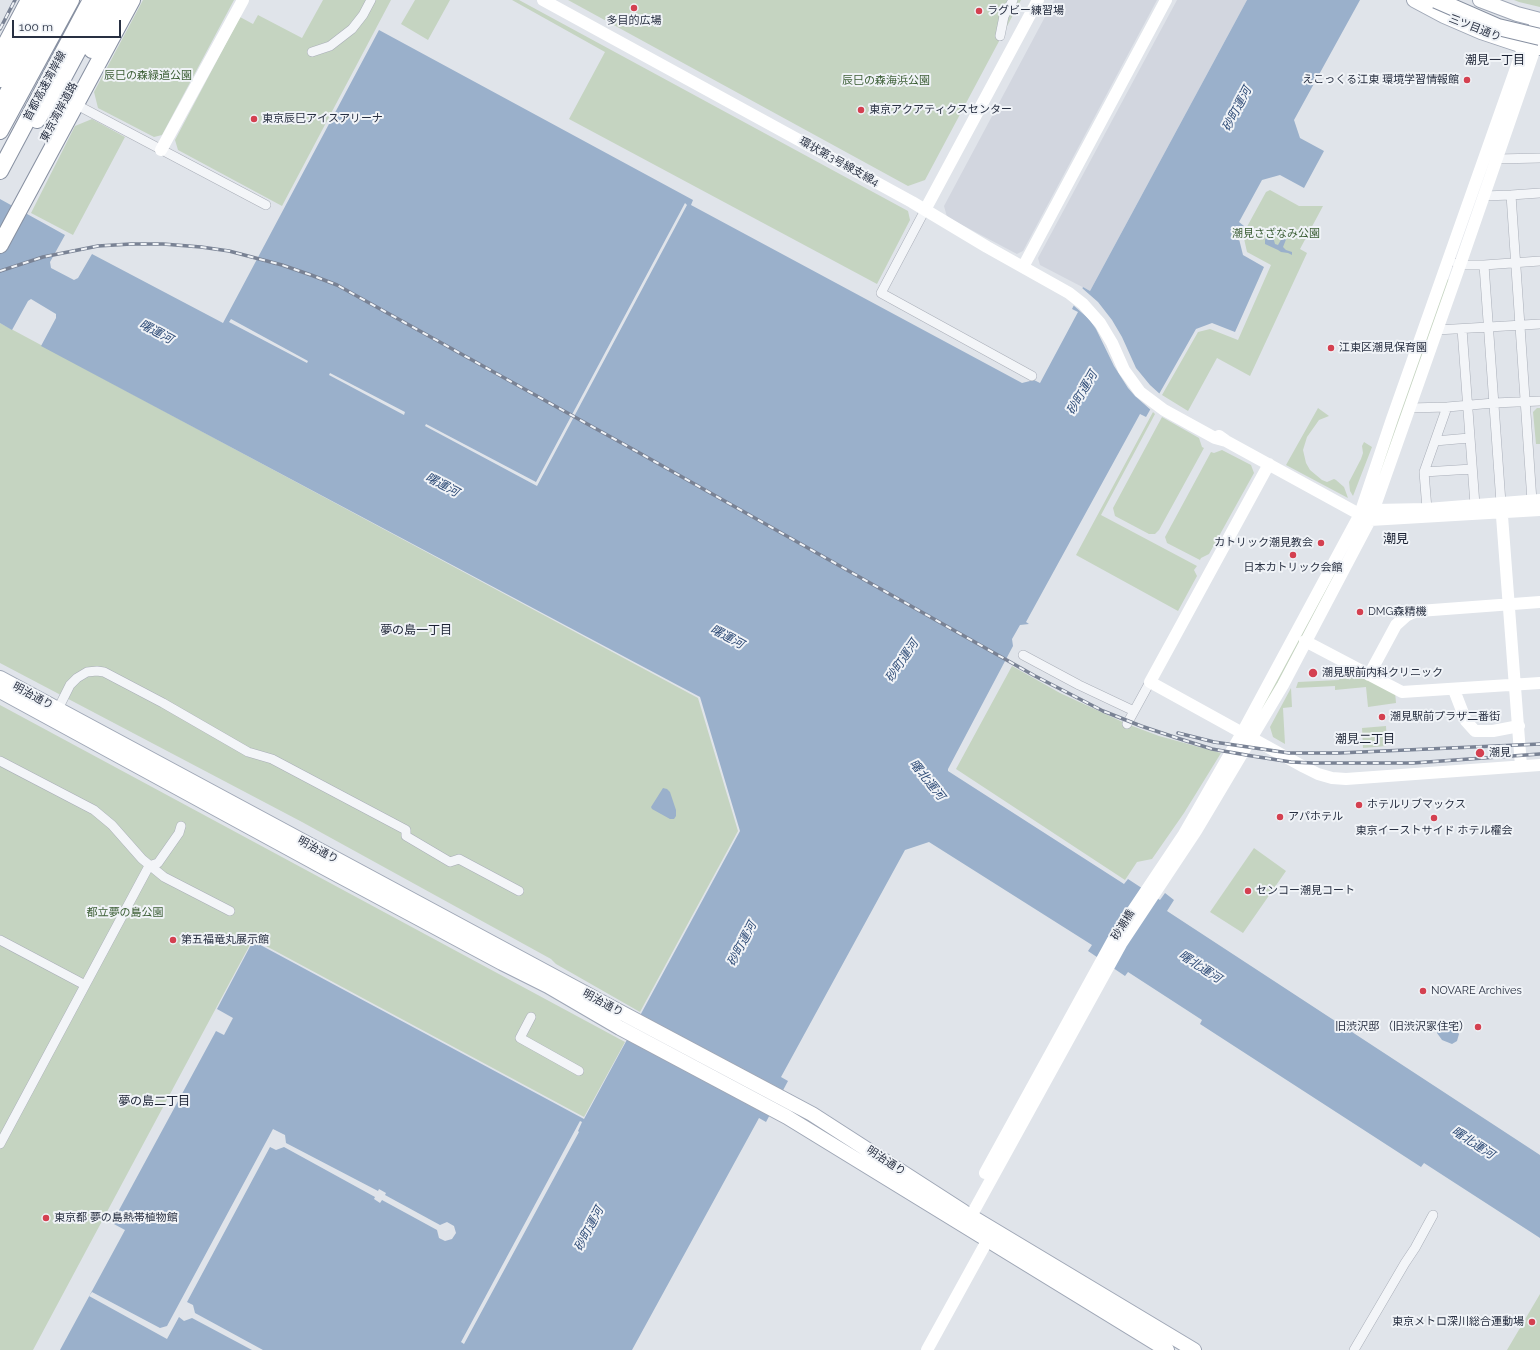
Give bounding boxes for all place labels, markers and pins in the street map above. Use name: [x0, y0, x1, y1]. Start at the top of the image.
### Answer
marker: 多目的広場: [629, 3, 639, 13]
place label: ラグビー練習場: [987, 4, 1064, 18]
marker: ラグビー練習場: [974, 6, 984, 16]
place label: 多目的広場: [607, 14, 661, 28]
place label: えこっくる江東 環境学習情報館: [1302, 73, 1459, 87]
marker: えこっくる江東 環境学習情報館: [1462, 75, 1472, 85]
place label: 東京アクアティクスセンター: [869, 103, 1012, 117]
marker: 東京アクアティクスセンター: [856, 105, 866, 115]
place label: 東京辰巳アイスアリーナ: [262, 112, 383, 126]
marker: 東京辰巳アイスアリーナ: [249, 114, 259, 124]
place label: 江東区潮見保育園: [1339, 341, 1427, 355]
marker: 江東区潮見保育園: [1326, 343, 1336, 353]
place label: カトリック潮見教会: [1214, 536, 1313, 550]
marker: カトリック潮見教会: [1316, 538, 1326, 548]
marker: 日本カトリック会館: [1288, 550, 1298, 560]
place label: 日本カトリック会館: [1244, 561, 1342, 575]
place label: DMG森精機: [1368, 605, 1426, 619]
marker: DMG森精機: [1355, 607, 1365, 617]
place label: 潮見駅前内科クリニック: [1322, 666, 1443, 680]
marker: 潮見駅前内科クリニック: [1307, 667, 1319, 679]
place label: 潮見駅前プラザ二番街: [1390, 710, 1500, 724]
marker: 潮見駅前プラザ二番街: [1377, 712, 1387, 722]
place label: 潮見: [1489, 746, 1511, 760]
marker: 潮見: [1474, 747, 1486, 759]
place label: ホテルリブマックス: [1367, 798, 1466, 812]
marker: ホテルリブマックス: [1354, 800, 1364, 810]
place label: アパホテル: [1288, 810, 1343, 824]
marker: アパホテル: [1275, 812, 1285, 822]
marker: 東京イーストサイド ホテル櫂会: [1429, 813, 1439, 823]
place label: 東京イーストサイド ホテル櫂会: [1356, 824, 1512, 838]
place label: センコー潮見コート: [1256, 884, 1355, 898]
marker: センコー潮見コート: [1243, 886, 1253, 896]
place label: 第五福竜丸展示館: [181, 933, 269, 947]
marker: 第五福竜丸展示館: [168, 935, 178, 945]
place label: NOVARE Archives: [1431, 984, 1522, 998]
marker: NOVARE Archives: [1418, 986, 1428, 996]
place label: 旧渋沢邸 （旧渋沢家住宅）: [1335, 1020, 1470, 1034]
marker: 旧渋沢邸 （旧渋沢家住宅）: [1473, 1022, 1483, 1032]
place label: 東京都 夢の島熱帯植物館: [54, 1211, 178, 1225]
marker: 東京都 夢の島熱帯植物館: [41, 1213, 51, 1223]
place label: 東京メトロ深川総合運動場: [1392, 1315, 1524, 1329]
marker: 東京メトロ深川総合運動場: [1527, 1317, 1537, 1327]

